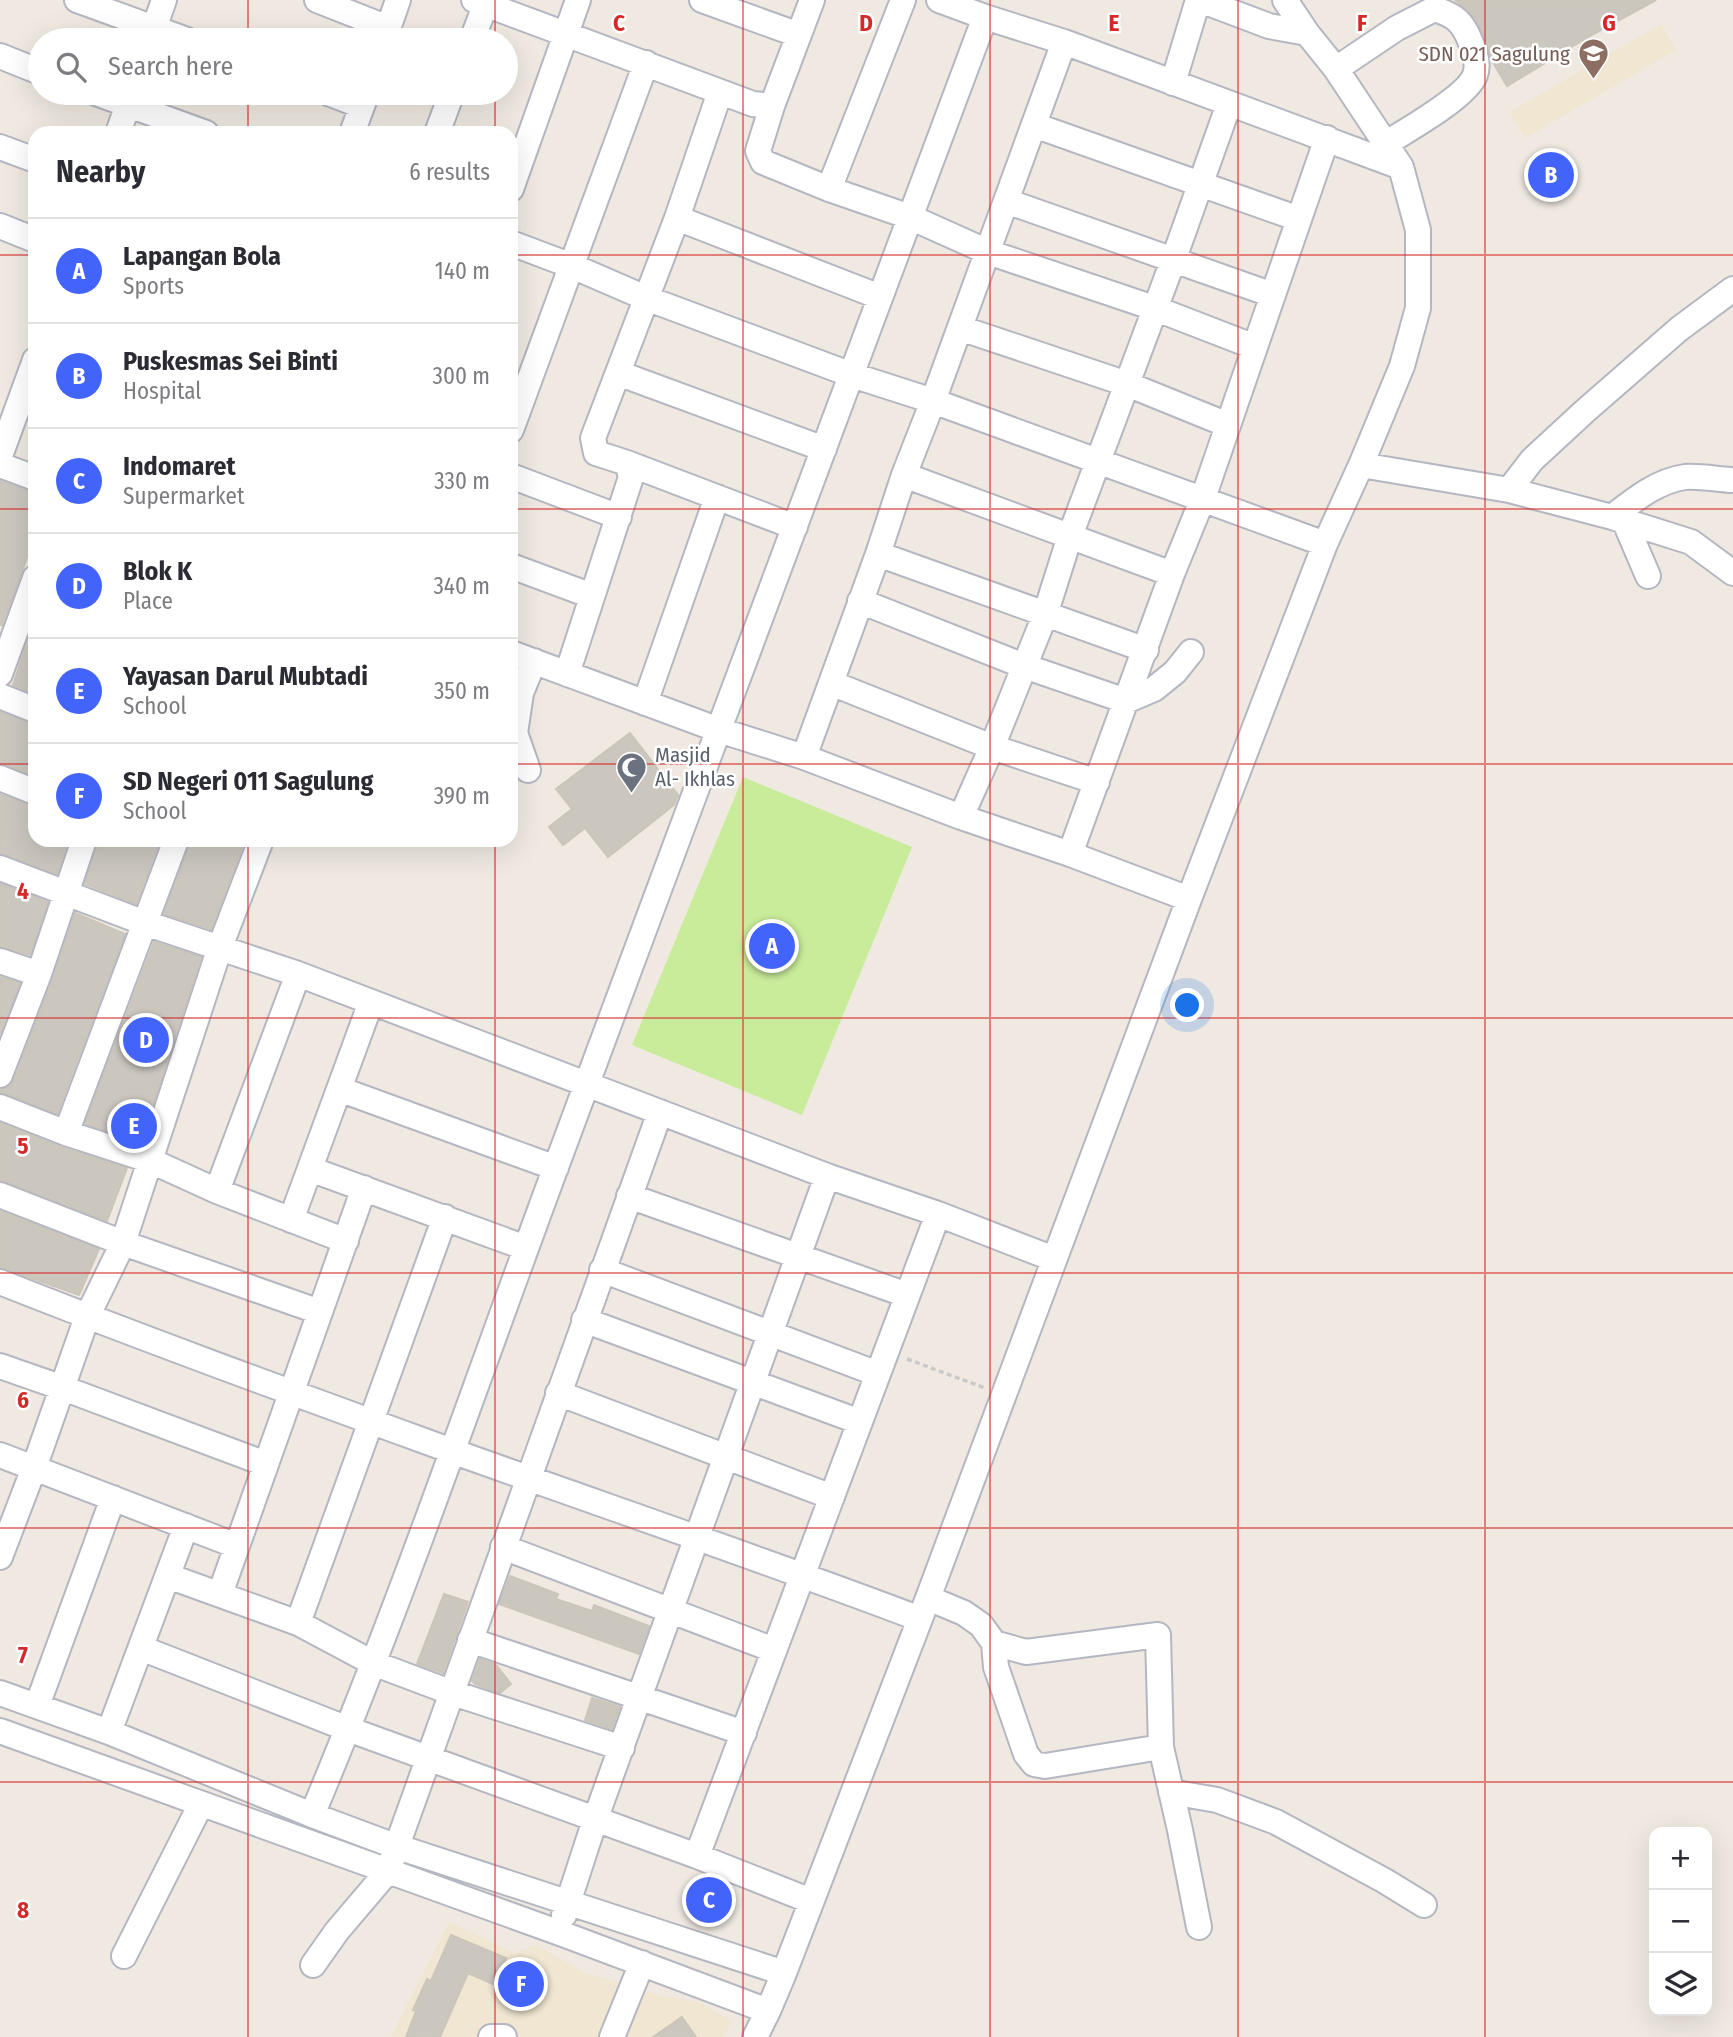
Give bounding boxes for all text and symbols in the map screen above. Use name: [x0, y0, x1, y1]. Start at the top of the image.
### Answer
text: C: [613, 9, 625, 37]
text: D: [859, 9, 873, 37]
text: E: [1109, 9, 1120, 37]
text: F: [1357, 9, 1367, 37]
text: G: [1602, 9, 1616, 37]
search box: [28, 28, 518, 105]
school or university icon: SDN 021 Sagulung: [1576, 37, 1610, 81]
place label: SDN 021 Sagulung: [1418, 41, 1570, 67]
icon: search: [52, 48, 90, 86]
text: Search here: [108, 51, 233, 82]
pin: B: [1528, 149, 1574, 201]
text: Nearby: [56, 154, 145, 190]
text: 6 results: [409, 158, 490, 186]
text: Lapangan Bola: [123, 241, 281, 272]
text: A: [73, 257, 85, 285]
text: 140 m: [435, 257, 490, 285]
text: Sports: [123, 272, 184, 300]
text: Puskesmas Sei Binti: [123, 346, 338, 377]
text: B: [73, 362, 85, 390]
text: 300 m: [433, 362, 490, 390]
text: Hospital: [123, 377, 201, 405]
text: Indomaret: [123, 451, 236, 482]
text: C: [73, 467, 85, 495]
text: 330 m: [434, 467, 490, 495]
text: Supermarket: [123, 482, 244, 510]
text: Blok K: [123, 556, 192, 587]
text: D: [72, 572, 86, 600]
text: 340 m: [434, 572, 490, 600]
text: Place: [123, 587, 173, 615]
text: Yayasan Darul Mubtadi: [123, 661, 368, 692]
text: E: [74, 677, 84, 705]
text: 350 m: [434, 677, 490, 705]
text: School: [123, 692, 187, 720]
place label: Masjid Al- Ikhlas: [655, 742, 735, 792]
mosque icon: Masjid Al- Ikhlas: [615, 750, 649, 794]
text: SD Negeri 011 Sagulung: [123, 766, 373, 797]
text: F: [74, 782, 84, 810]
text: 390 m: [434, 782, 490, 810]
text: School: [123, 797, 187, 825]
text: 4: [17, 877, 29, 905]
pin: A: [749, 920, 795, 972]
your location: [1170, 988, 1204, 1022]
pin: D: [123, 1014, 169, 1066]
pin: E: [111, 1100, 157, 1152]
text: 5: [17, 1132, 29, 1160]
text: 6: [17, 1386, 29, 1414]
text: 7: [18, 1641, 28, 1669]
map controls: [1649, 1827, 1712, 2016]
button: +: [1649, 1827, 1712, 1890]
pin: C: [686, 1874, 732, 1926]
button: −: [1649, 1890, 1712, 1953]
text: 8: [17, 1896, 29, 1924]
button: layers: [1649, 1953, 1712, 2016]
pin: F: [498, 1958, 544, 2010]

